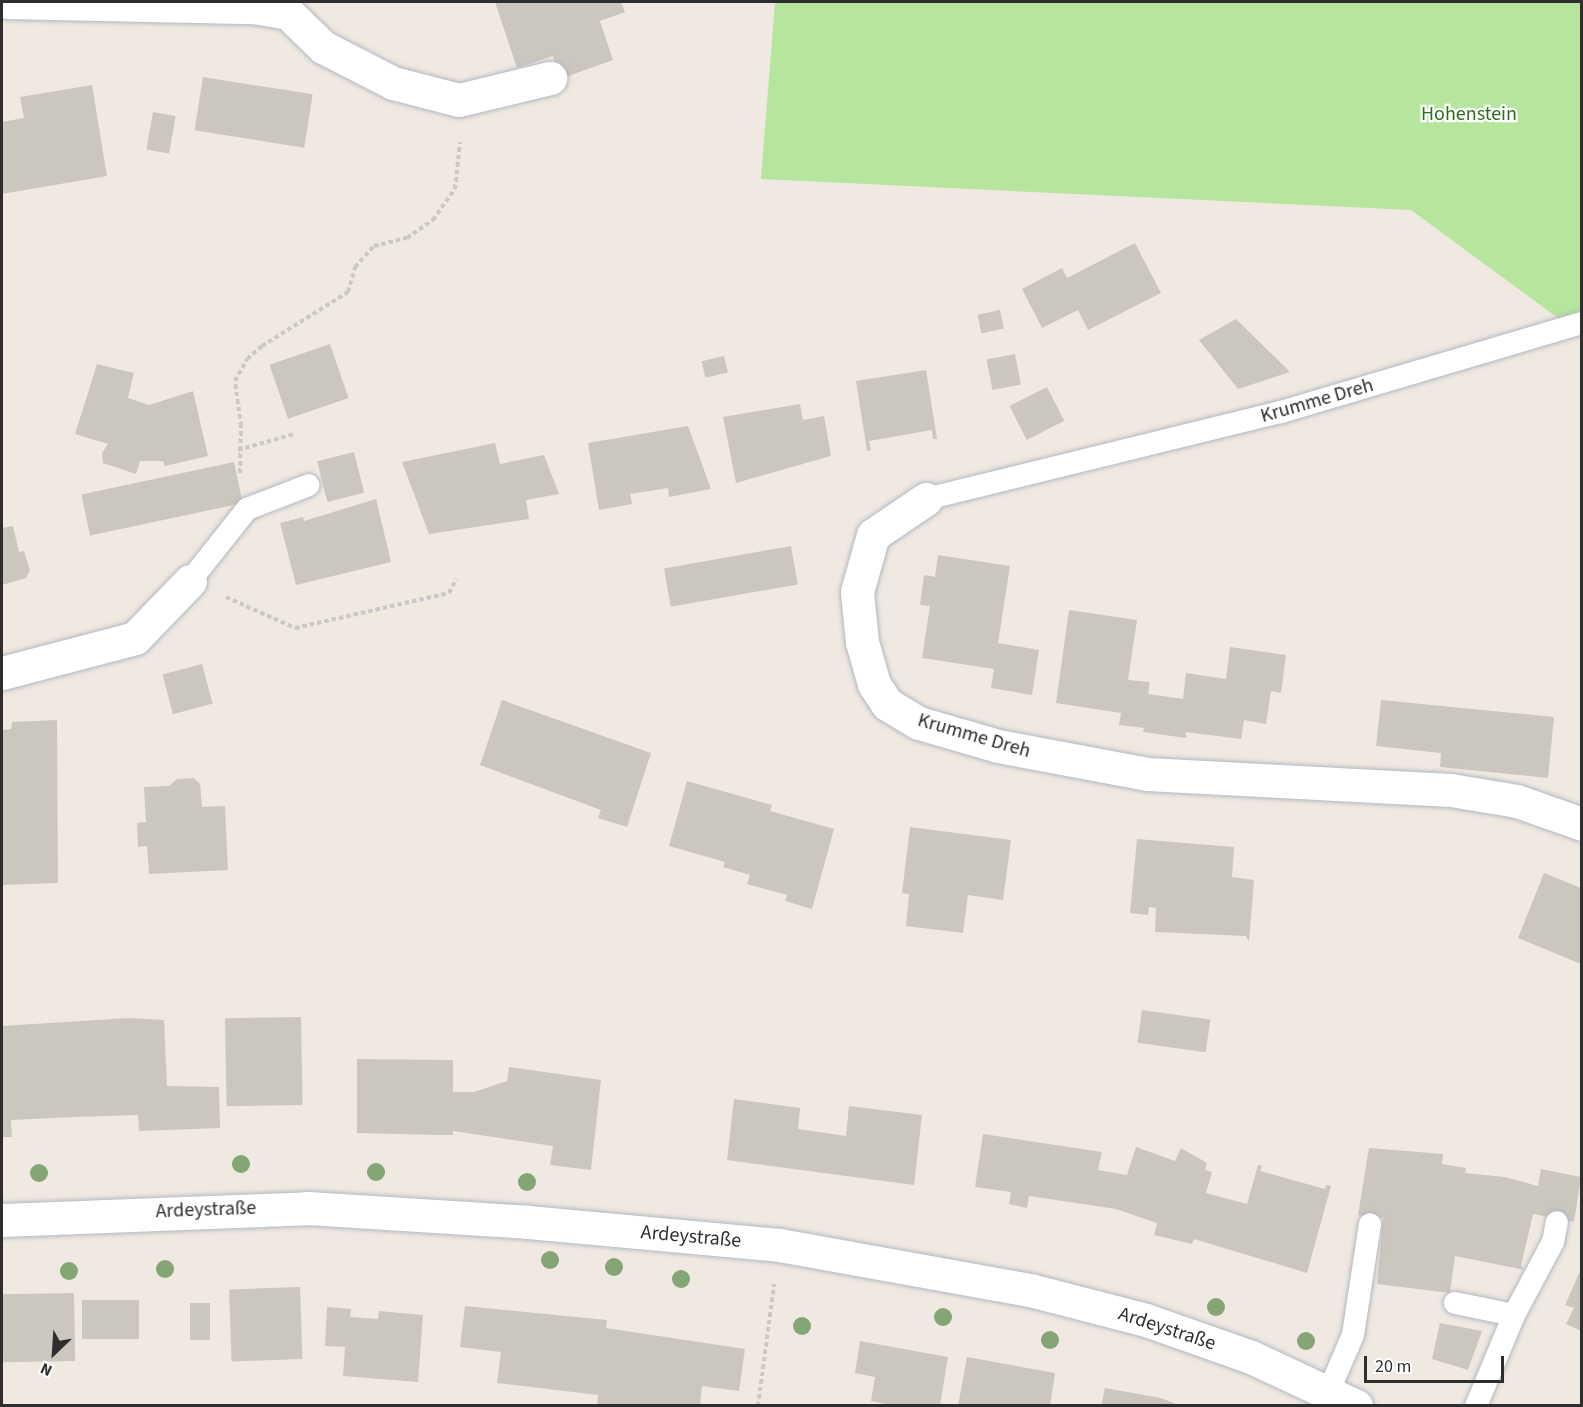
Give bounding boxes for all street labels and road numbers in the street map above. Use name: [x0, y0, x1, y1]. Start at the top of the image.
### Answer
street label: Krumme Dreh: [1258, 373, 1376, 429]
street label: Krumme Dreh: [915, 708, 1033, 764]
street label: Ardeystraße: [155, 1196, 257, 1224]
street label: Ardeystraße: [640, 1221, 742, 1253]
street label: Ardeystraße: [1115, 1302, 1219, 1356]

